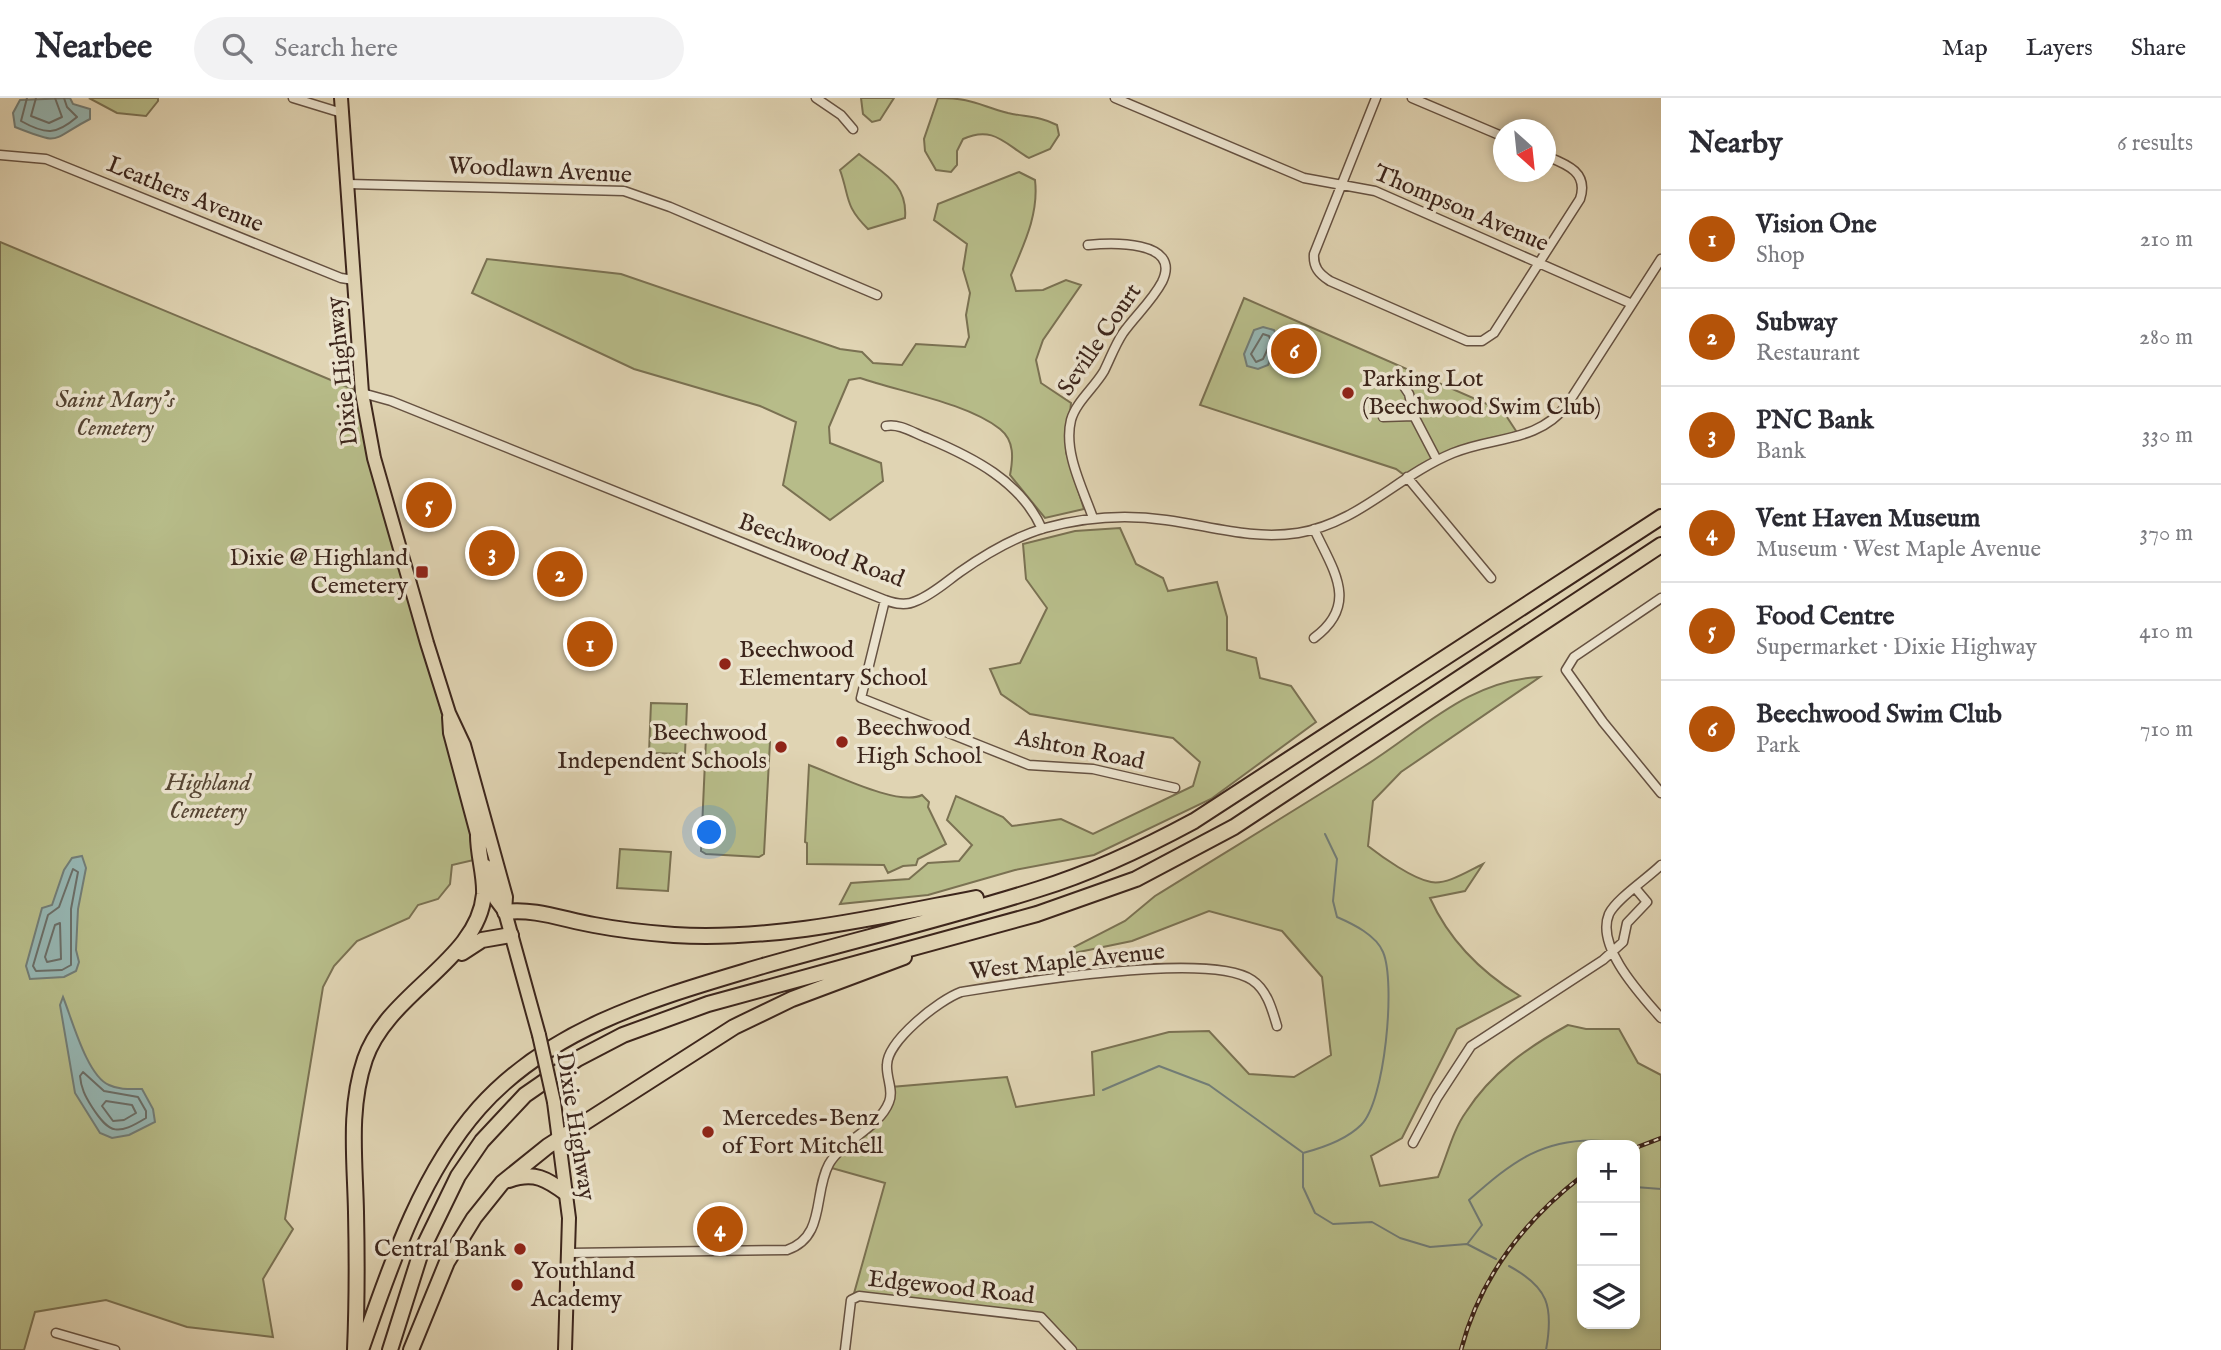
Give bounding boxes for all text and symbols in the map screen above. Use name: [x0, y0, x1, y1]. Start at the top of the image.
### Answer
search box: [194, 17, 684, 80]
text: Nearbee: [35, 27, 152, 69]
icon: search: [218, 29, 256, 67]
text: Search here: [274, 32, 398, 65]
text: Map: [1942, 33, 1988, 64]
text: Layers: [2026, 33, 2093, 64]
text: Share: [2131, 33, 2186, 64]
north arrow: [1493, 119, 1556, 182]
text: Nearby: [1689, 125, 1782, 163]
text: 6 results: [2117, 129, 2193, 158]
street label: Leathers Avenue: [102, 149, 268, 241]
street label: Woodlawn Avenue: [447, 151, 633, 191]
street label: Thompson Avenue: [1369, 158, 1553, 260]
text: Vision One: [1756, 208, 1877, 241]
text: 1: [1708, 225, 1716, 254]
text: 210 m: [2140, 225, 2193, 254]
text: Shop: [1756, 241, 1805, 270]
street label: Seville Court: [1051, 278, 1149, 402]
street label: Dixie Highway: [320, 295, 366, 447]
text: Subway: [1756, 306, 1837, 339]
text: 2: [1707, 323, 1717, 352]
text: 280 m: [2139, 323, 2193, 352]
pin: 6: [1271, 325, 1317, 377]
text: Restaurant: [1756, 339, 1860, 368]
place label: Parking Lot (Beechwood Swim Club): [1362, 364, 1601, 423]
park label: Saint Mary’s Cemetery: [55, 385, 176, 444]
marker: Parking Lot (Beechwood Swim Club): [1340, 385, 1356, 401]
text: PNC Bank: [1756, 404, 1874, 437]
text: 3: [1708, 421, 1716, 450]
text: 330 m: [2142, 421, 2193, 450]
text: Bank: [1756, 437, 1806, 466]
pin: 5: [406, 479, 452, 531]
text: Vent Haven Museum: [1756, 502, 1980, 535]
street label: Beechwood Road: [734, 507, 908, 595]
text: 4: [1706, 519, 1718, 548]
text: 370 m: [2140, 519, 2193, 548]
pin: 3: [469, 527, 515, 579]
text: Museum · West Maple Avenue: [1756, 535, 2041, 564]
place label: Dixie @ Highland Cemetery: [229, 543, 408, 602]
pin: 2: [537, 548, 583, 600]
marker: Dixie @ Highland Cemetery: [414, 564, 430, 580]
text: Food Centre: [1756, 600, 1895, 633]
text: 5: [1708, 617, 1716, 646]
text: 410 m: [2139, 617, 2193, 646]
pin: 1: [567, 618, 613, 670]
text: Supermarket · Dixie Highway: [1756, 633, 2037, 662]
place label: Beechwood Elementary School: [739, 635, 928, 694]
marker: Beechwood Elementary School: [717, 656, 733, 672]
text: Beechwood Swim Club: [1756, 698, 2002, 731]
place label: Beechwood High School: [856, 713, 982, 772]
text: 6: [1707, 715, 1717, 744]
text: 710 m: [2140, 715, 2193, 744]
place label: Beechwood Independent Schools: [557, 718, 767, 777]
street label: Ashton Road: [1012, 722, 1147, 778]
text: Park: [1756, 731, 1800, 760]
marker: Beechwood High School: [834, 734, 850, 750]
marker: Beechwood Independent Schools: [773, 739, 789, 755]
park label: Highland Cemetery: [164, 768, 252, 827]
your location: [692, 815, 726, 849]
street label: West Maple Avenue: [968, 936, 1166, 988]
street label: Dixie Highway: [548, 1049, 602, 1203]
place label: Mercedes-Benz of Fort Mitchell: [722, 1103, 884, 1162]
marker: Mercedes-Benz of Fort Mitchell: [700, 1124, 716, 1140]
map controls: [1577, 1140, 1640, 1329]
button: +: [1577, 1140, 1640, 1203]
pin: 4: [697, 1203, 743, 1255]
button: −: [1577, 1203, 1640, 1266]
place label: Central Bank: [374, 1234, 506, 1265]
marker: Central Bank: [512, 1241, 528, 1257]
place label: Youthland Academy: [530, 1256, 635, 1315]
street label: Edgewood Road: [866, 1264, 1036, 1312]
button: layers: [1577, 1266, 1640, 1329]
marker: Youthland Academy: [509, 1277, 525, 1293]

